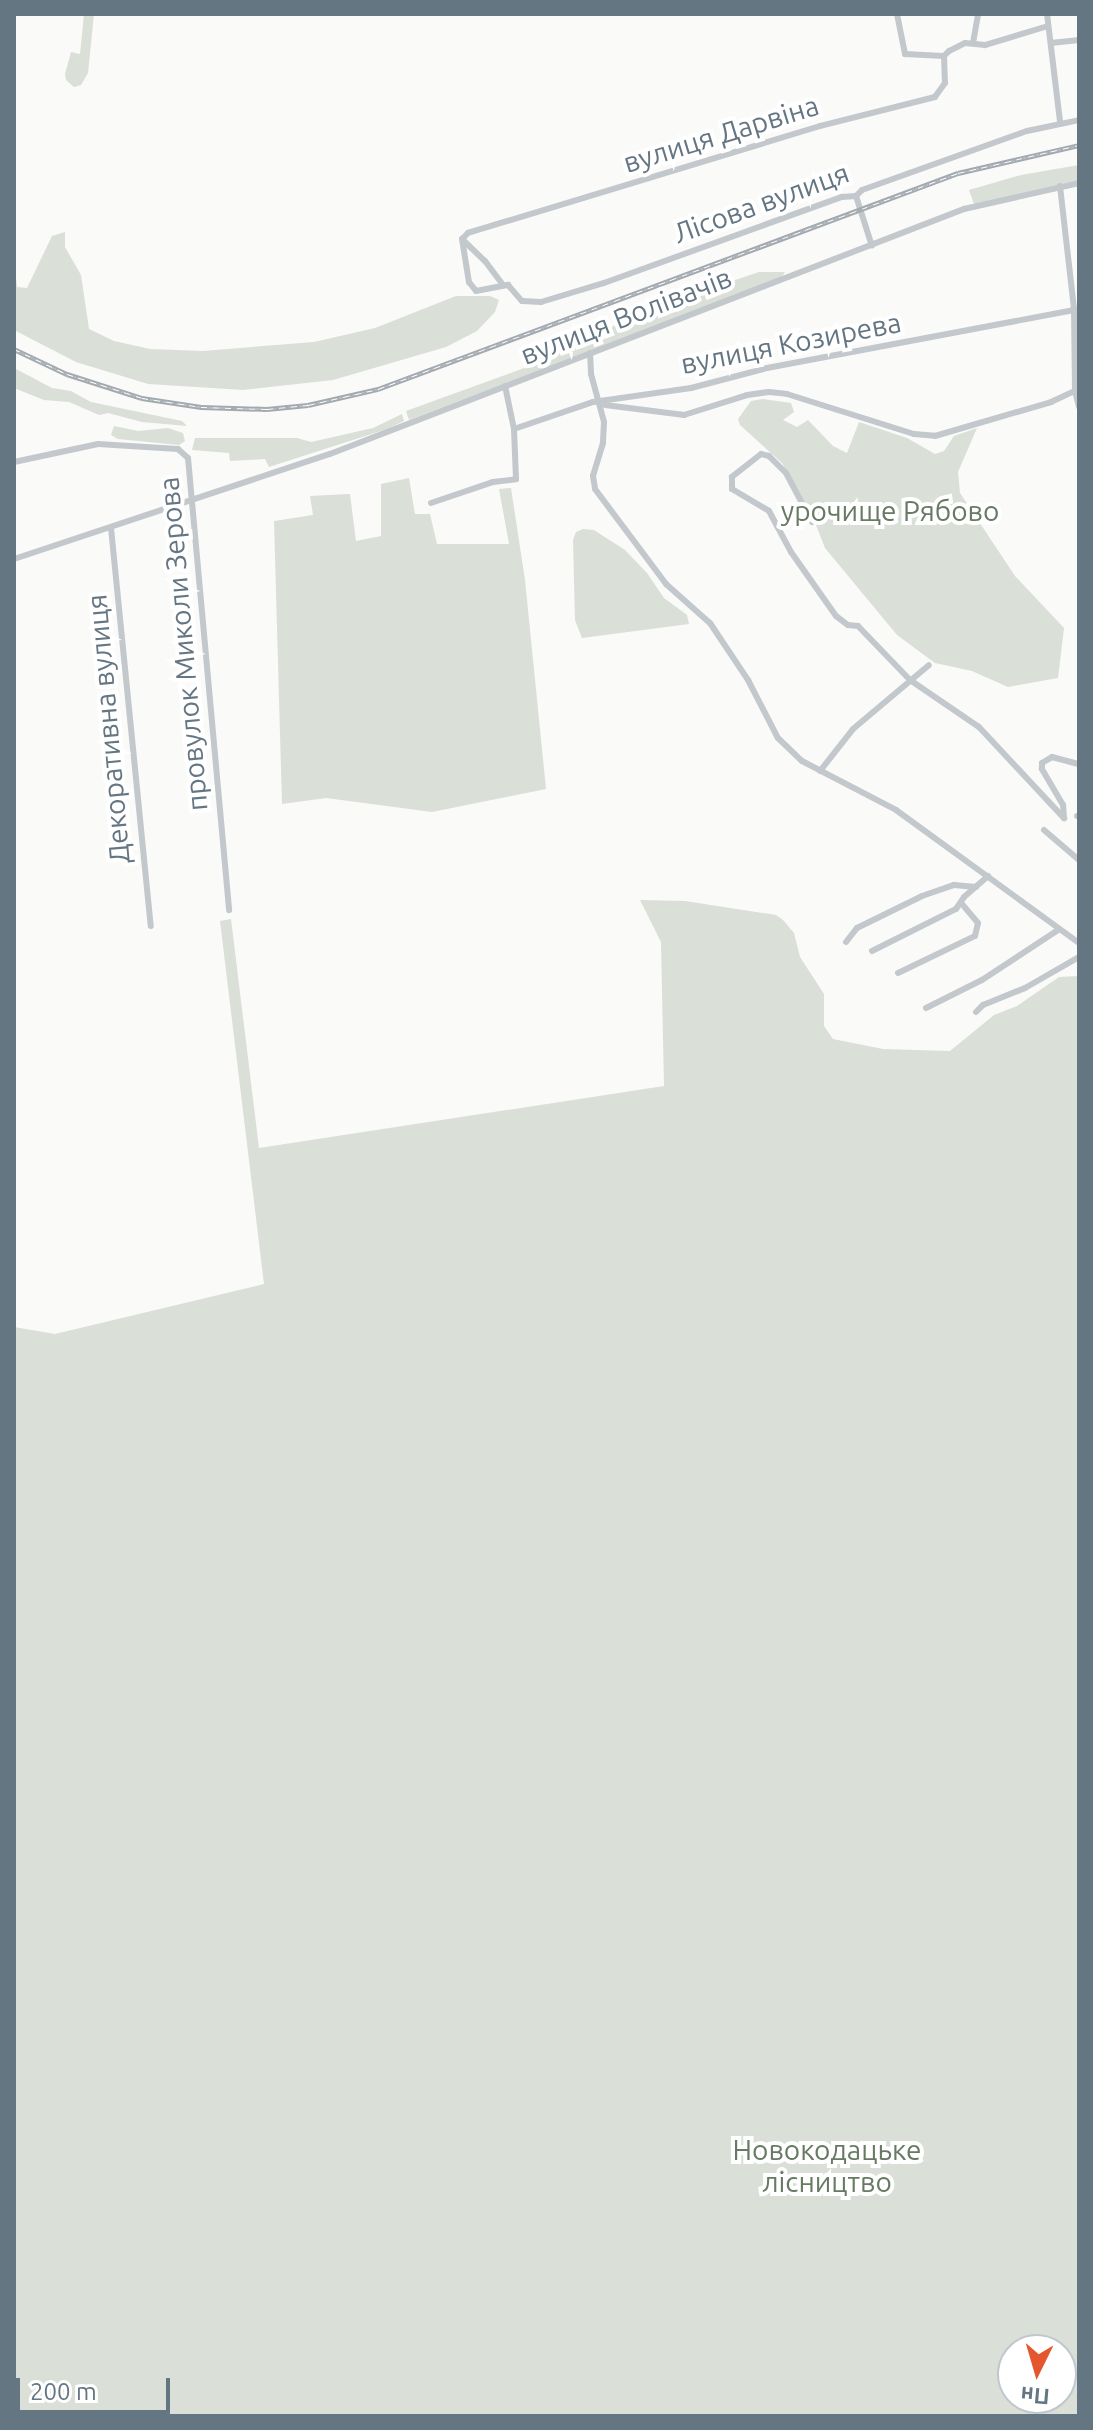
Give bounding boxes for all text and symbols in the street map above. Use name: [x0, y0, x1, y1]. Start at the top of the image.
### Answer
street label: вулиця Дарвіна: [619, 88, 823, 180]
street label: Лісова вулиця: [669, 156, 853, 250]
street label: вулиця Волівачів: [516, 260, 736, 372]
street label: вулиця Козирева: [678, 305, 904, 381]
street label: провулок Миколи Зерова: [152, 476, 214, 812]
park label: урочище Рябово: [781, 494, 999, 528]
street label: Декоративна вулиця: [79, 593, 137, 865]
park label: Новокодацьке лісництво: [733, 2133, 921, 2199]
north arrow: [997, 2334, 1077, 2414]
scale bar: [20, 2362, 174, 2412]
text: 200 m: [30, 2378, 97, 2405]
text: Пн: [1020, 2383, 1050, 2410]

